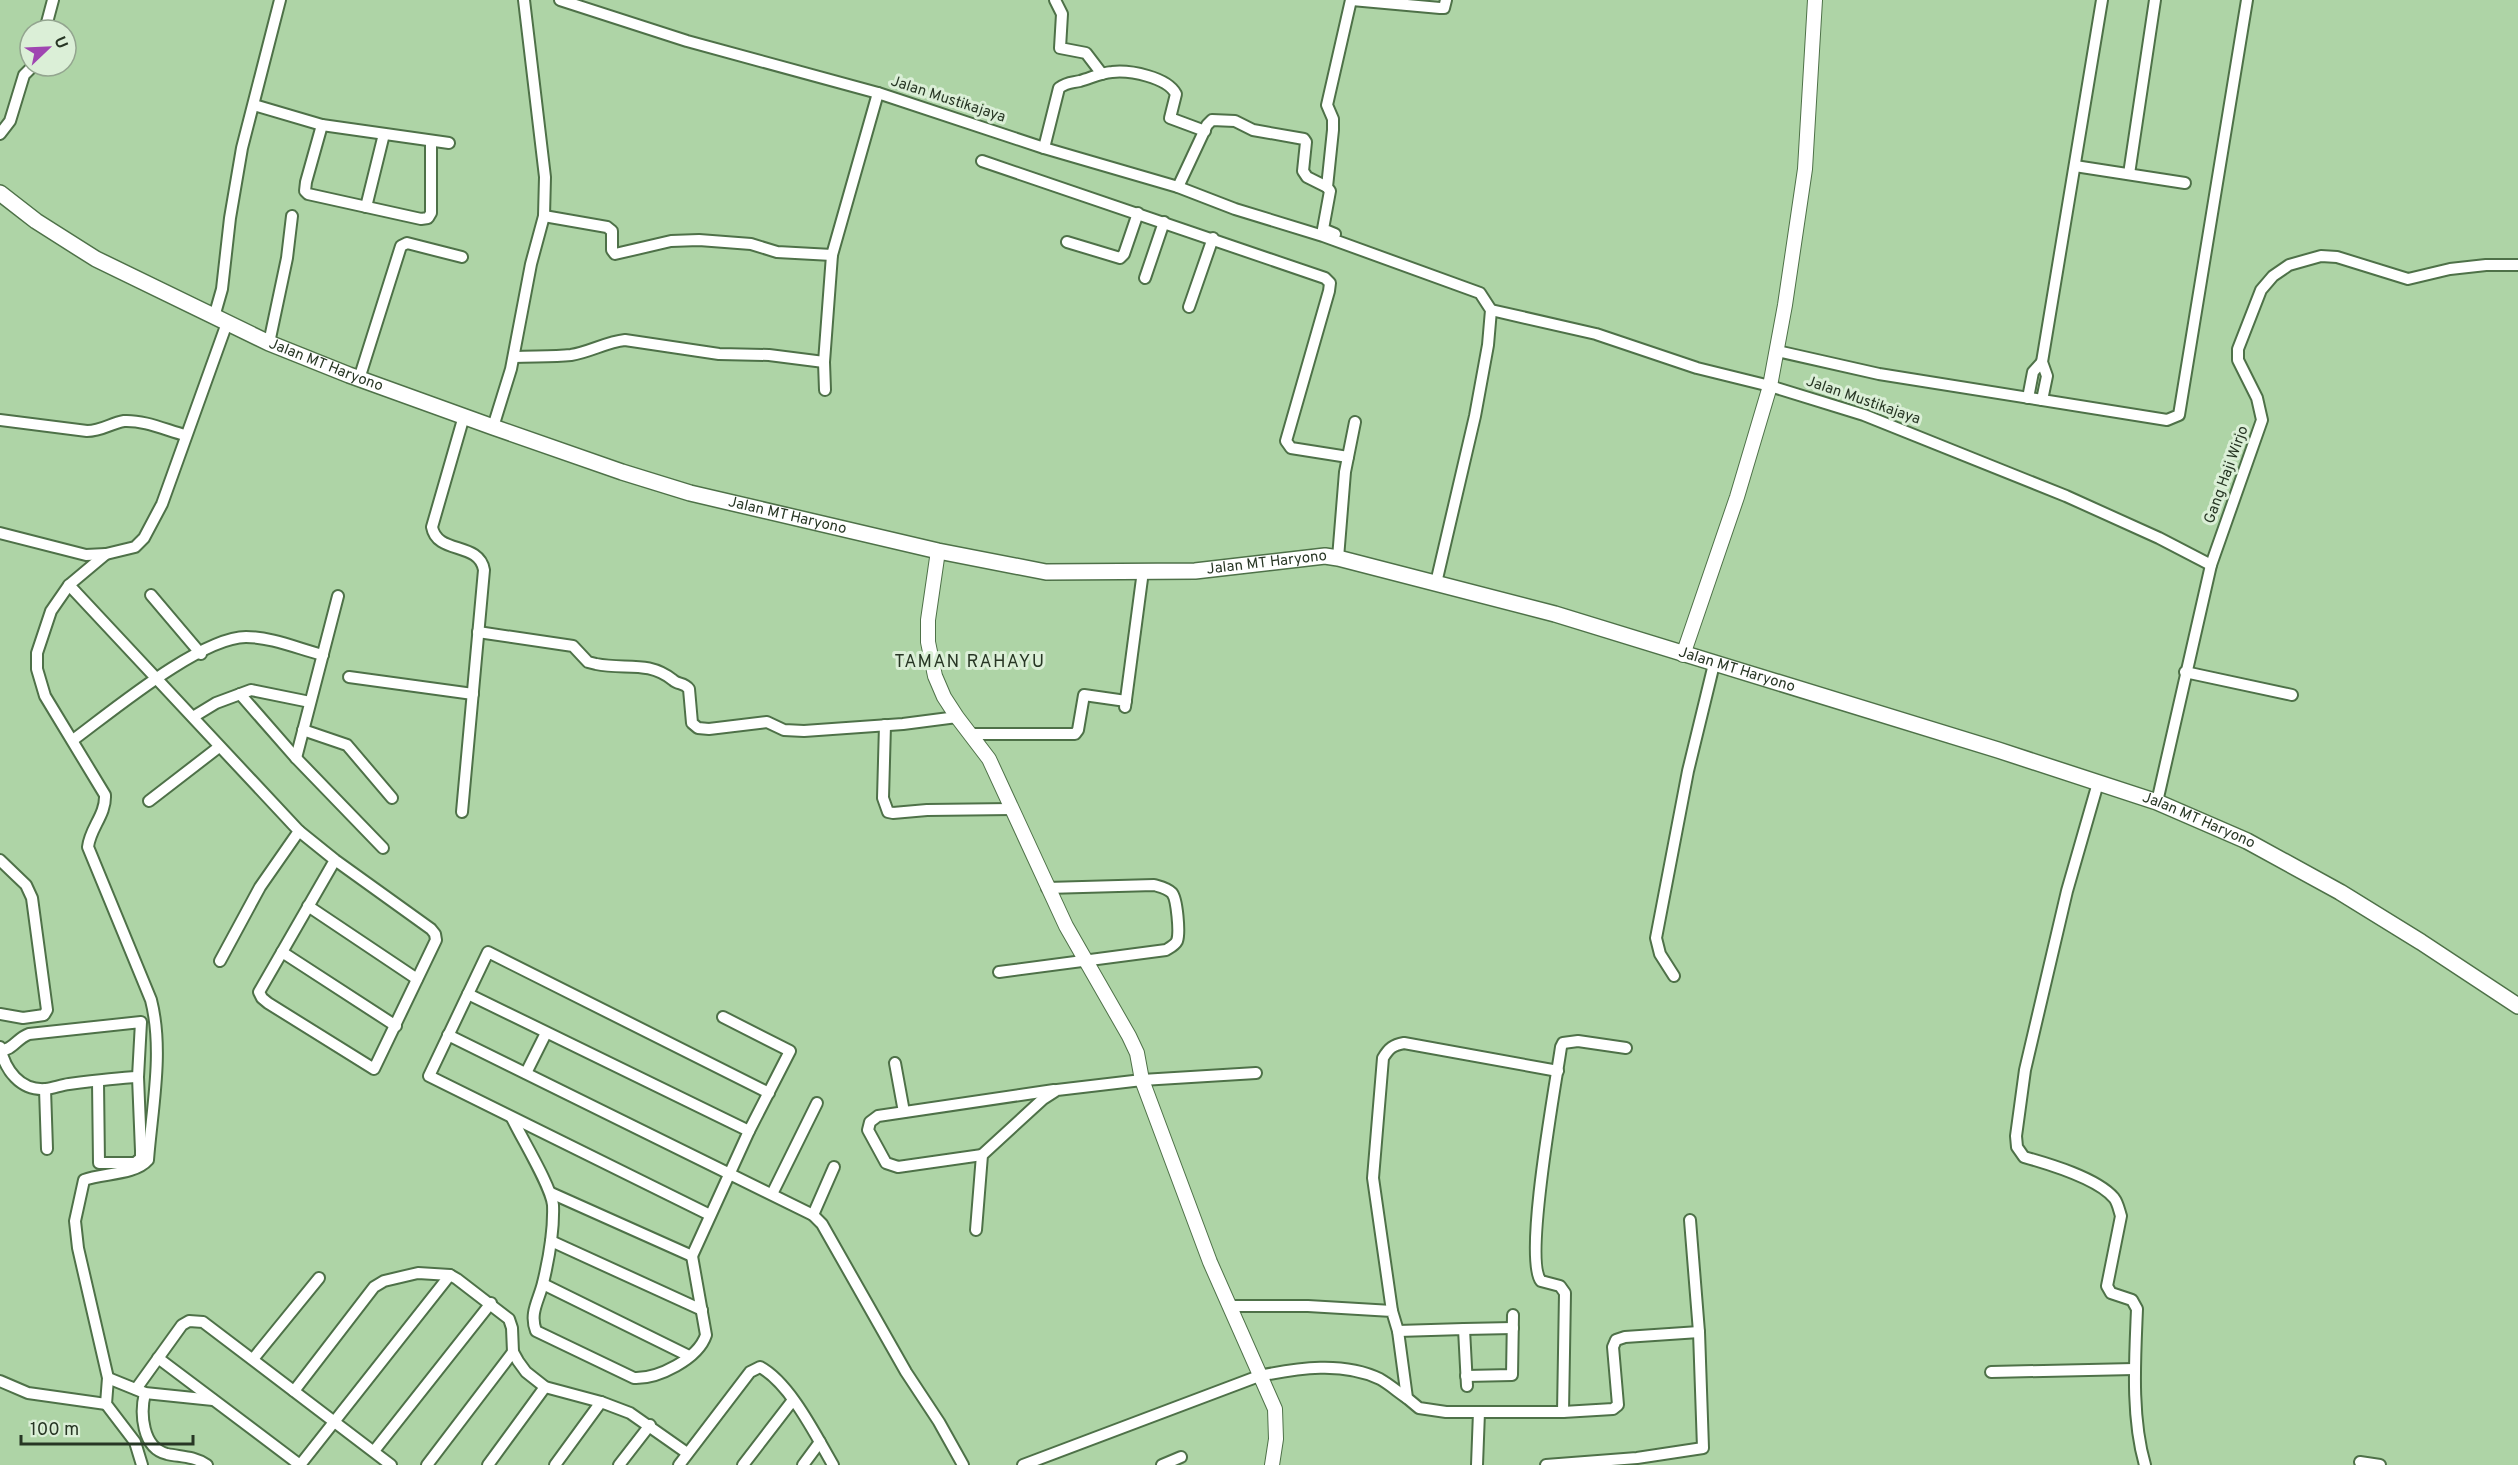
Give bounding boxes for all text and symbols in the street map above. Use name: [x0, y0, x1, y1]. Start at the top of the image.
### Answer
north arrow: [18, 18, 78, 78]
text: U: [49, 34, 71, 52]
street label: Jalan Mustikajaya: [888, 72, 1008, 128]
street label: Jalan MT Haryono: [266, 334, 386, 396]
street label: Jalan Mustikajaya: [1803, 373, 1923, 429]
street label: Gang Haji Wirjo: [2201, 424, 2253, 526]
street label: Jalan MT Haryono: [726, 493, 849, 539]
street label: Jalan MT Haryono: [1206, 546, 1328, 579]
street label: Jalan MT Haryono: [1676, 643, 1797, 697]
district label: TAMAN RAHAYU: [894, 651, 1046, 674]
street label: Jalan MT Haryono: [2140, 788, 2259, 853]
scale bar: [21, 1408, 194, 1446]
text: 100 m: [30, 1419, 79, 1442]

